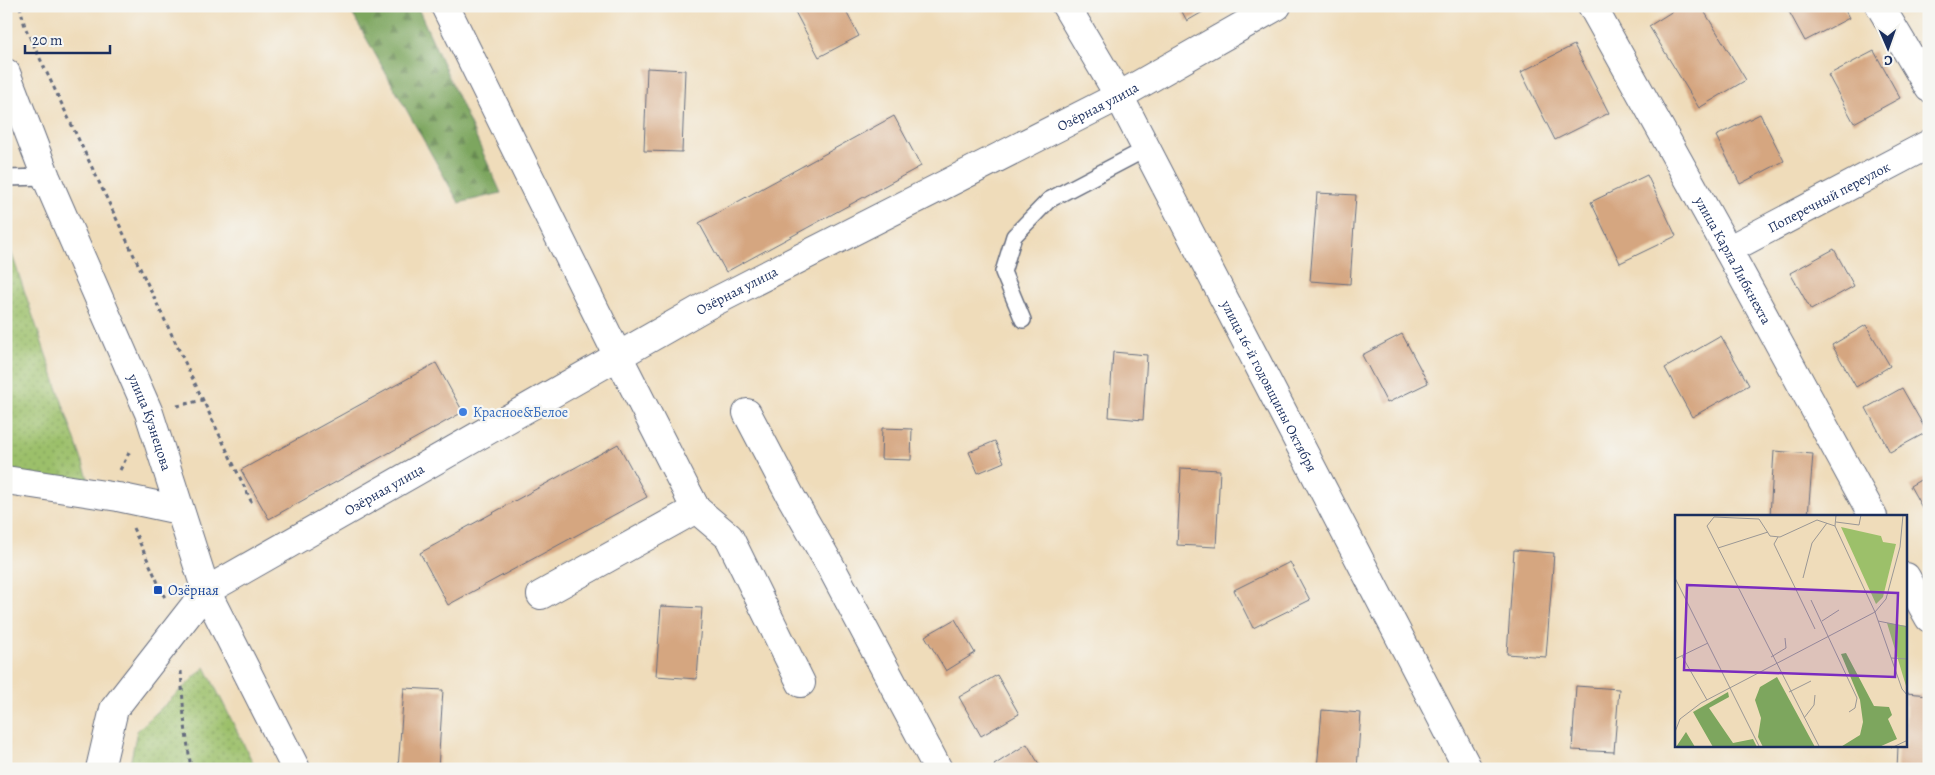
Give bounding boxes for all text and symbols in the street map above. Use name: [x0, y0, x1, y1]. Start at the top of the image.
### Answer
scale bar: [25, 22, 110, 54]
north arrow: [1862, 22, 1912, 72]
text: 20 m: [32, 30, 63, 50]
text: С: [1883, 51, 1893, 70]
street label: Озёрная улица: [1054, 77, 1142, 136]
street label: Поперечный переулок: [1764, 157, 1893, 237]
street label: улица Карла Либкнехта: [1690, 192, 1776, 328]
street label: Озёрная улица: [692, 261, 781, 319]
street label: улица 16-й годовщины Октября: [1216, 296, 1322, 475]
street label: улица Кузнецова: [123, 370, 177, 474]
place label: Красное&Белое: [473, 403, 568, 422]
marker: Красное&Белое: [457, 406, 469, 418]
street label: Озёрная улица: [341, 459, 428, 520]
inset map: [1675, 515, 1908, 748]
place label: Озёрная: [168, 581, 219, 600]
marker: Озёрная: [152, 584, 164, 596]

